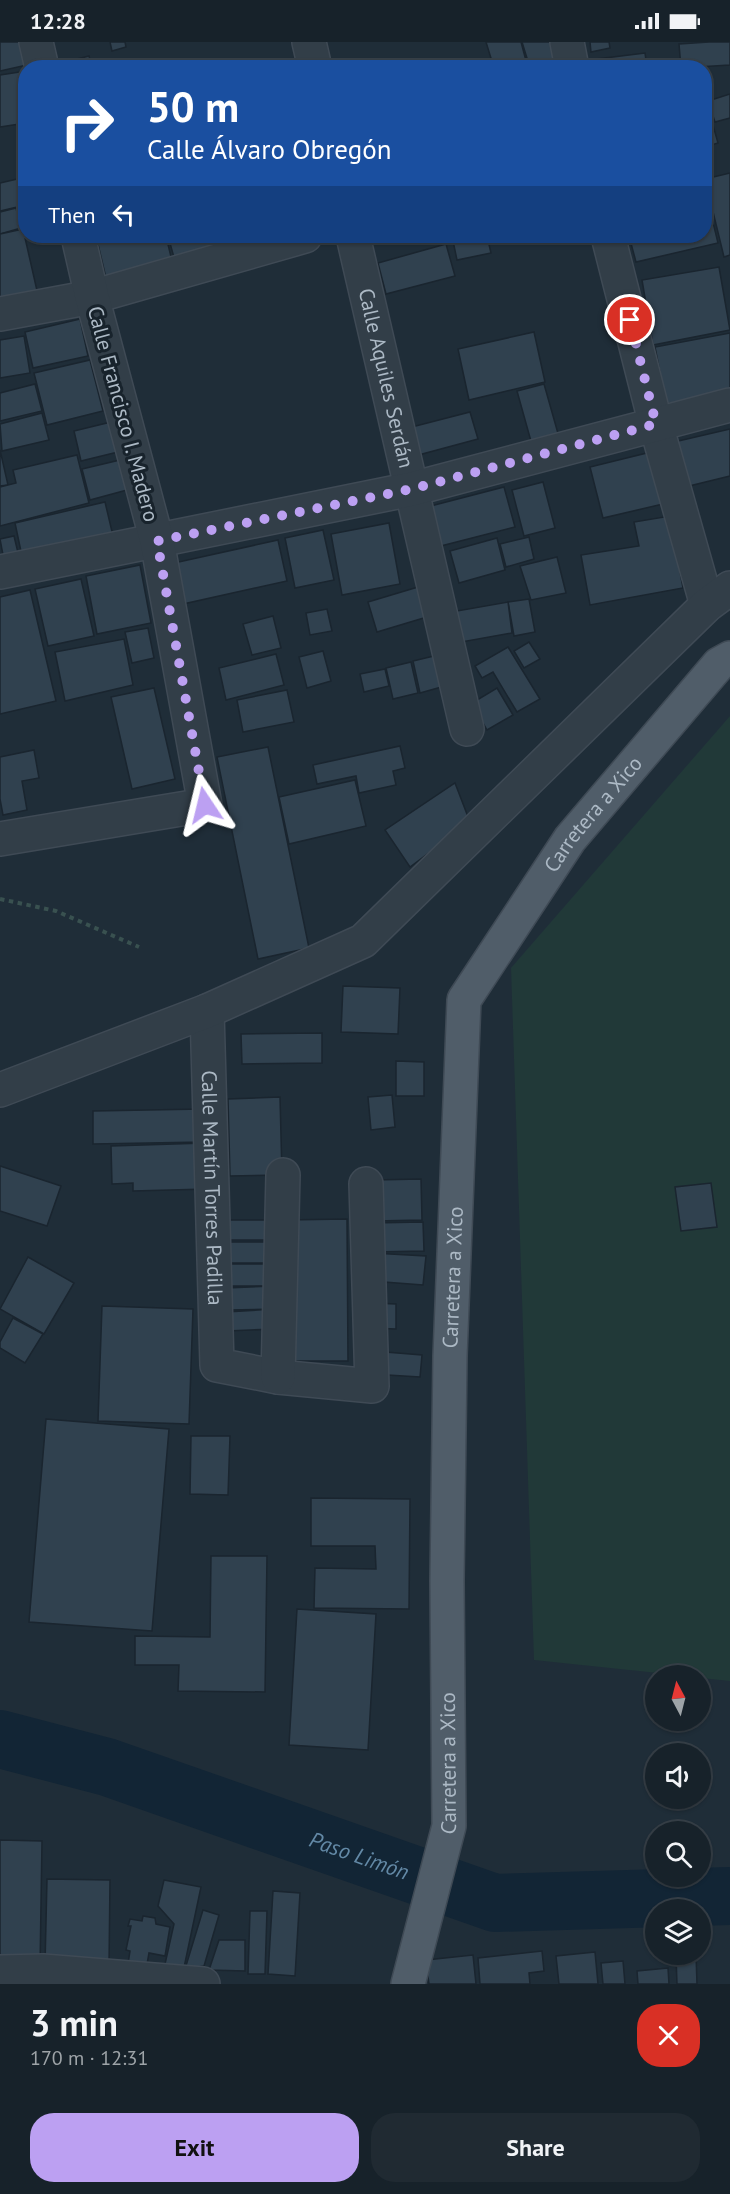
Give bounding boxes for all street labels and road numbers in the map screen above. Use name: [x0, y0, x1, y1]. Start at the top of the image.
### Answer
street label: Calle Aquiles Serdán: [353, 286, 420, 471]
street label: Calle Francisco I. Madero: [82, 303, 165, 525]
street label: Carretera a Xico: [538, 750, 648, 877]
street label: Calle Martín Torres Padilla: [196, 1070, 229, 1306]
street label: Carretera a Xico: [436, 1206, 469, 1349]
street label: Carretera a Xico: [433, 1692, 463, 1837]

